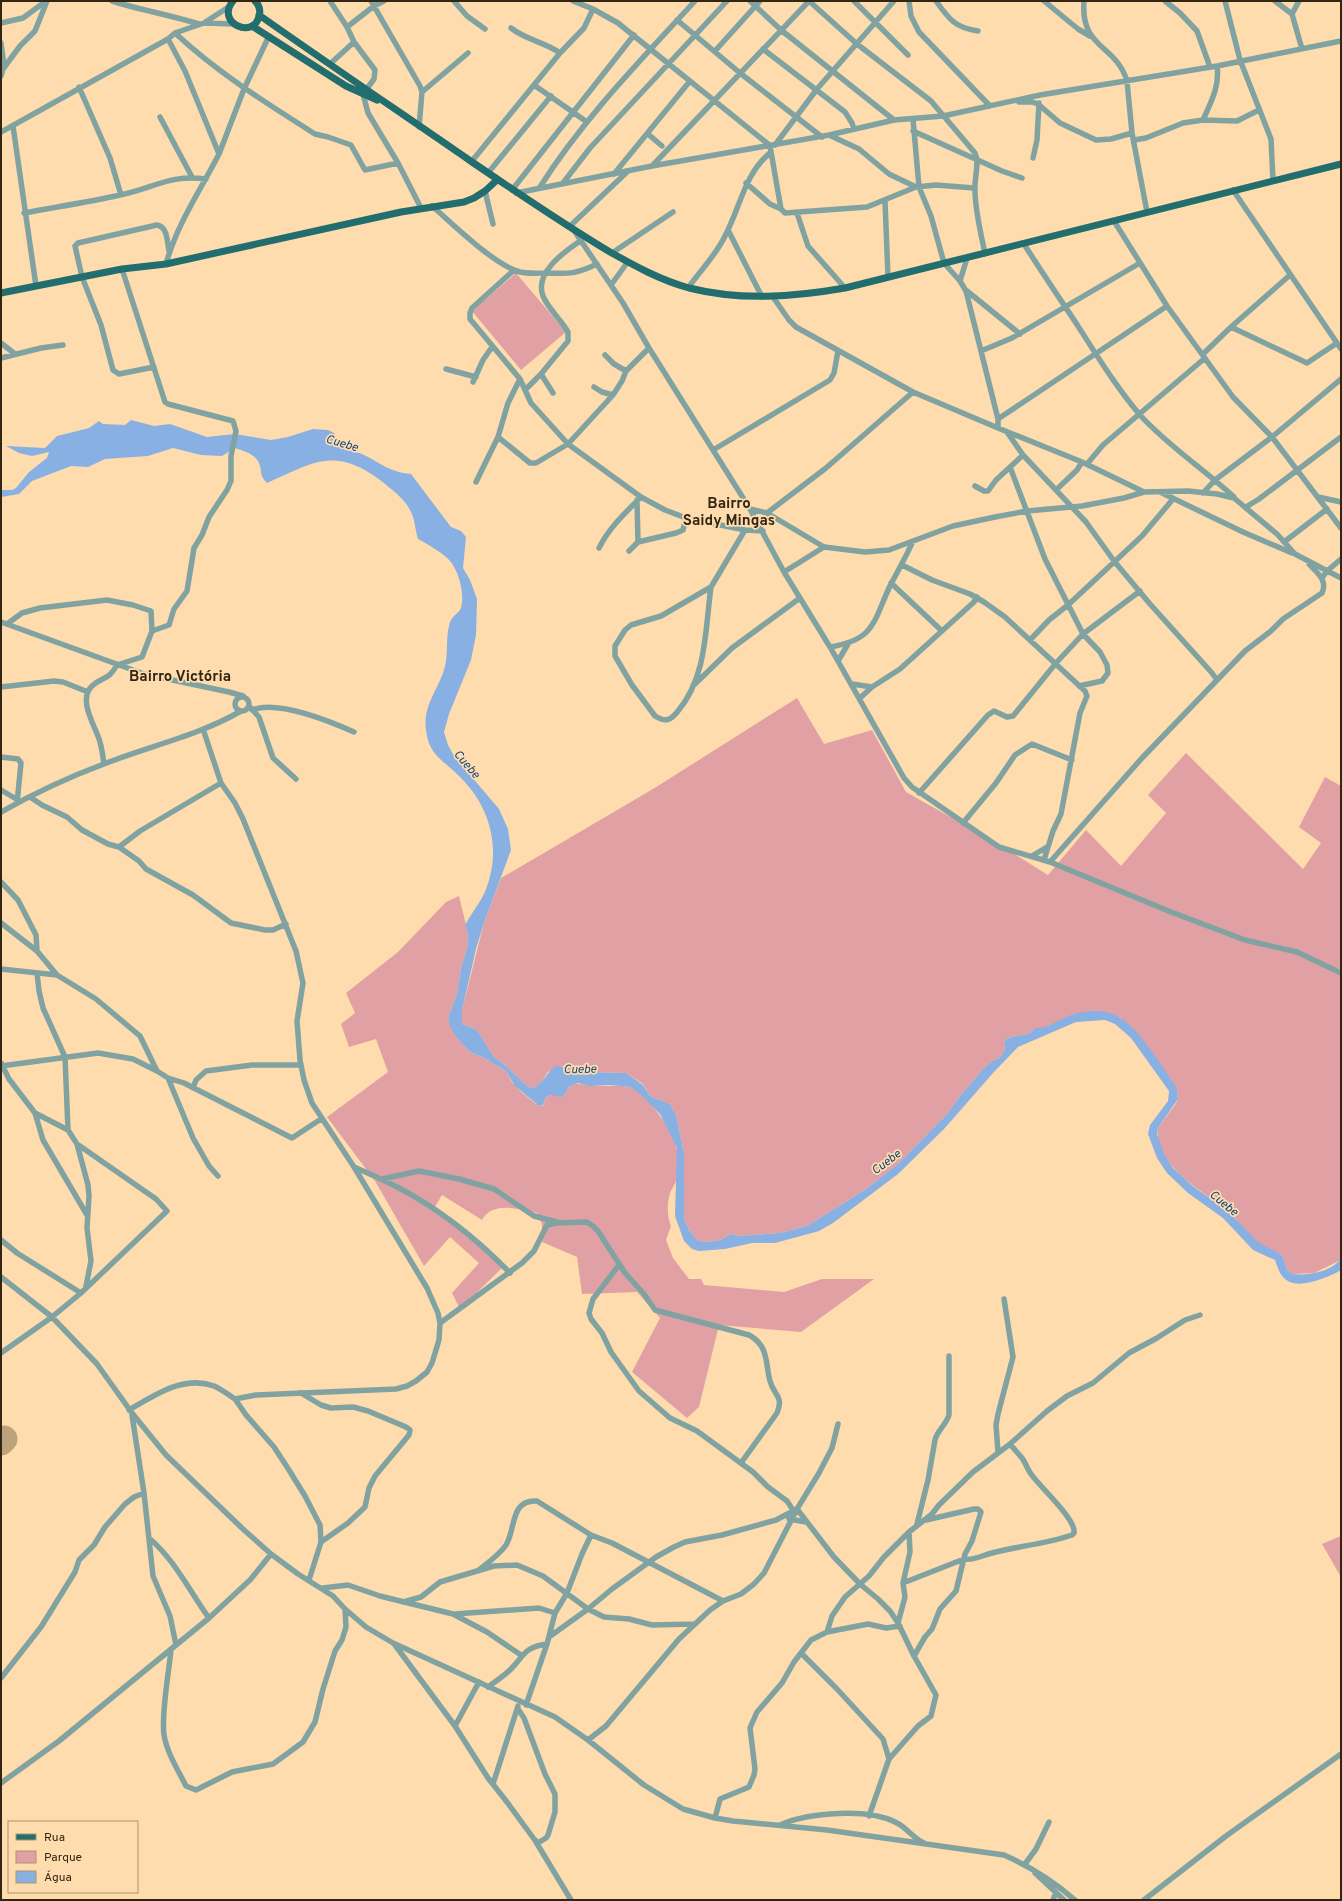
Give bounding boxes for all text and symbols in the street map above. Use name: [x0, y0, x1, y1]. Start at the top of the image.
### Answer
water label: Cuebe: [324, 432, 361, 456]
district label: Bairro Saidy Mingas: [683, 495, 775, 531]
district label: Bairro Victória: [129, 668, 231, 687]
water label: Cuebe: [449, 747, 484, 783]
water label: Cuebe: [563, 1062, 597, 1078]
water label: Cuebe: [869, 1146, 905, 1179]
water label: Cuebe: [1206, 1187, 1242, 1221]
legend: [8, 1821, 138, 1893]
text: Rua: [44, 1830, 65, 1846]
text: Parque: [44, 1850, 82, 1866]
text: Água: [44, 1870, 72, 1886]

